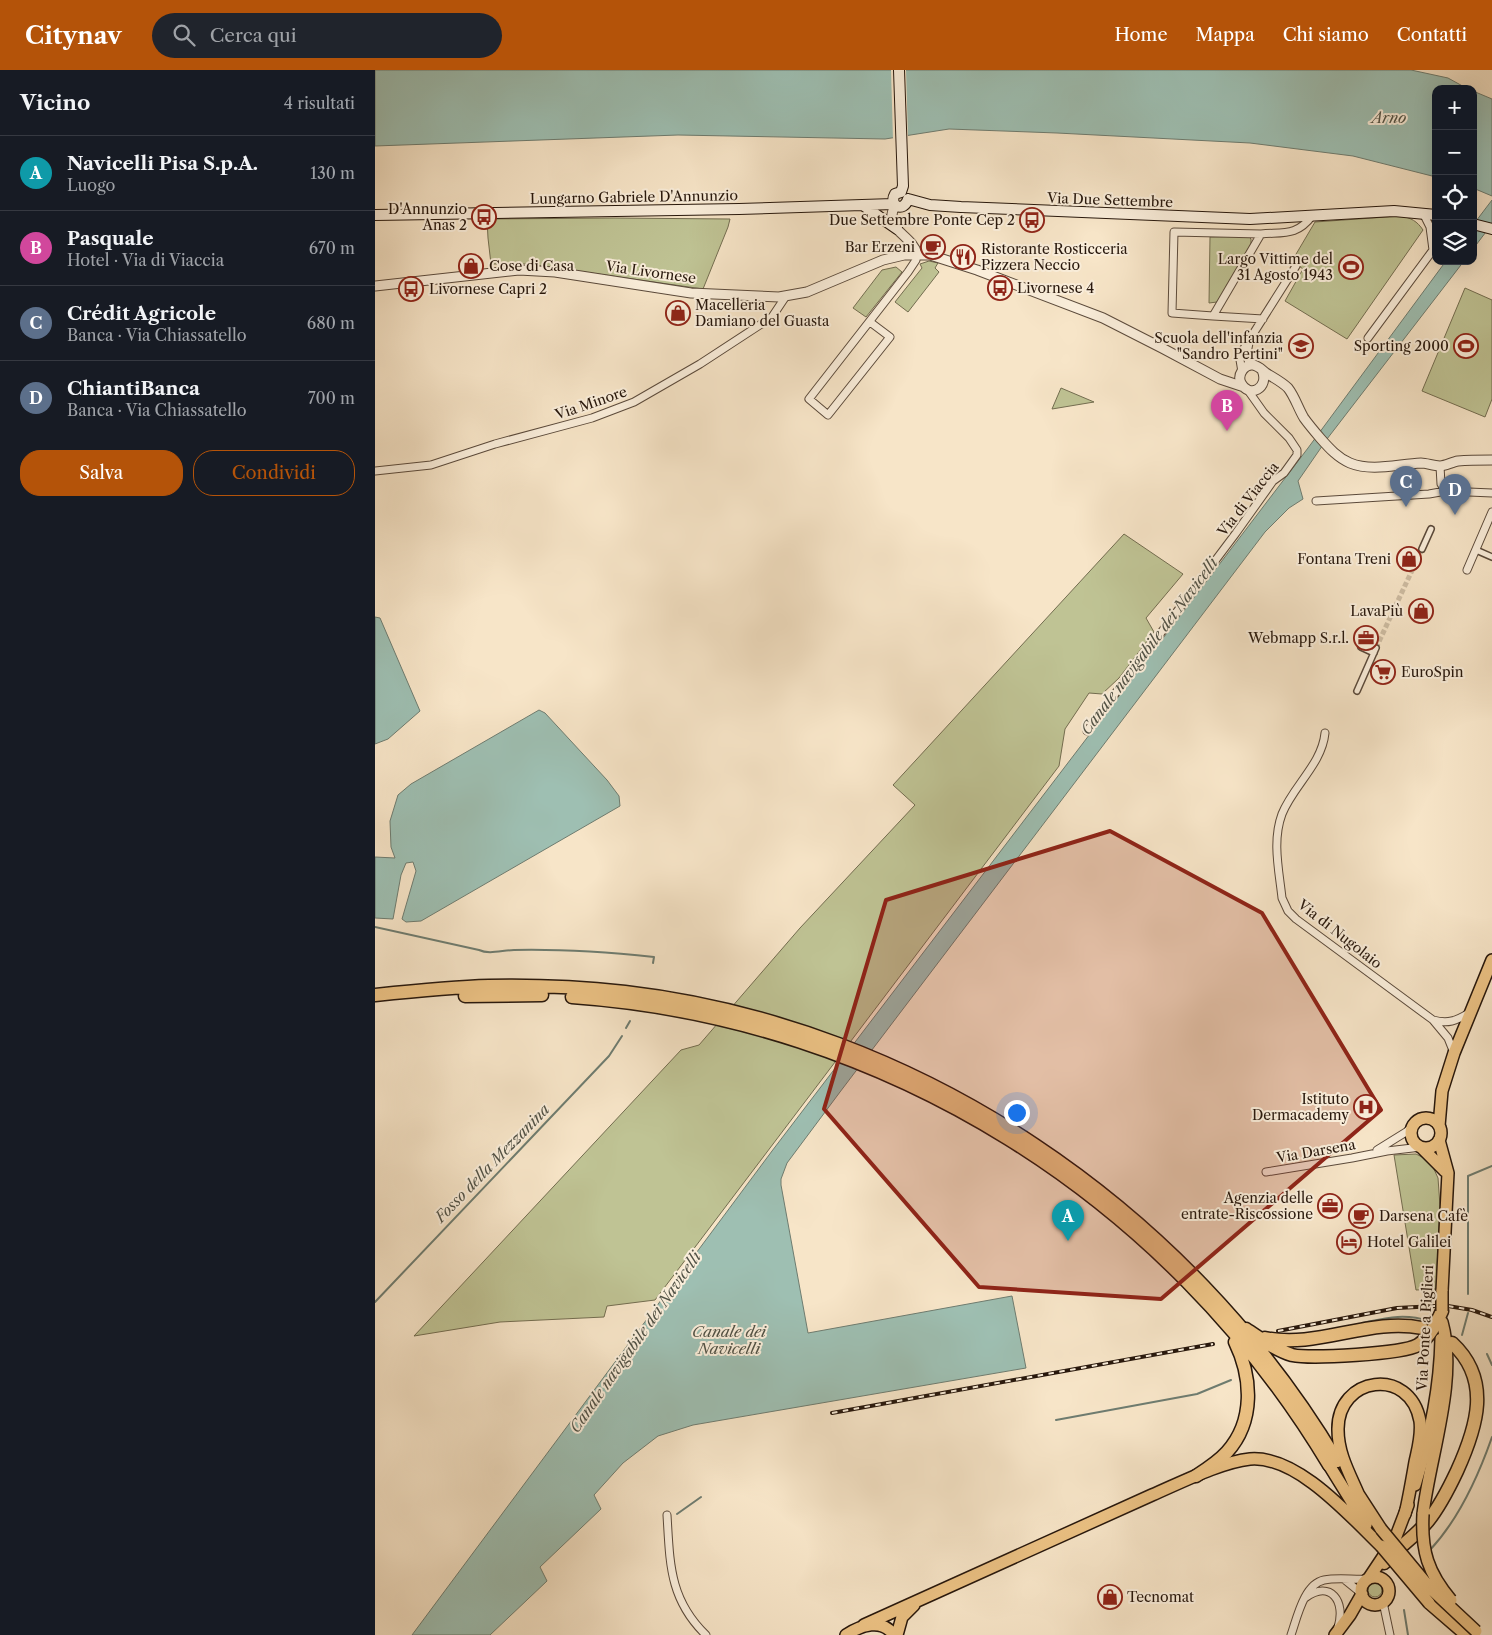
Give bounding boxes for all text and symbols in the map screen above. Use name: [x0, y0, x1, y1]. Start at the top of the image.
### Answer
search box: [152, 13, 502, 58]
text: Citynav: [25, 21, 122, 50]
icon: search: [170, 21, 198, 49]
text: Cerca qui: [210, 24, 297, 47]
text: Home: [1115, 24, 1167, 46]
text: Mappa: [1195, 24, 1255, 46]
text: Chi siamo: [1283, 24, 1369, 46]
text: Contatti: [1397, 24, 1467, 46]
map controls: [1432, 85, 1477, 265]
button: +: [1432, 85, 1477, 130]
text: Vicino: [20, 90, 90, 115]
text: 4 risultati: [284, 93, 355, 113]
water label: Arno: [1370, 108, 1406, 127]
button: −: [1432, 130, 1477, 175]
text: Navicelli Pisa S.p.A.: [67, 152, 258, 175]
text: A: [30, 163, 42, 183]
text: 130 m: [310, 163, 355, 183]
text: Luogo: [67, 175, 115, 195]
button: locate: [1432, 175, 1477, 220]
street label: Lungarno Gabriele D'Annunzio: [530, 186, 738, 208]
street label: Via Due Settembre: [1046, 189, 1173, 211]
place label: D'Annunzio Anas 2: [388, 200, 467, 234]
bus stop icon: D'Annunzio Anas 2: [471, 204, 497, 230]
bus stop icon: Due Settembre Ponte Cep 2: [1019, 207, 1045, 233]
place label: Due Settembre Ponte Cep 2: [829, 211, 1015, 229]
button: layers: [1432, 220, 1477, 265]
text: Pasquale: [67, 227, 154, 250]
cafe icon: Bar Erzeni: [920, 234, 946, 260]
text: B: [30, 238, 42, 258]
text: 670 m: [309, 238, 355, 258]
place label: Bar Erzeni: [845, 238, 915, 256]
place label: Ristorante Rosticceria Pizzera Neccio: [981, 240, 1128, 274]
restaurant icon: Ristorante Rosticceria Pizzera Neccio: [950, 244, 976, 270]
text: Hotel · Via di Viaccia: [67, 250, 224, 270]
place label: Largo Vittime del 31 Agosto 1943: [1218, 250, 1333, 284]
shop icon: Cose di Casa: [458, 253, 484, 279]
sports icon: Largo Vittime del 31 Agosto 1943: [1338, 254, 1364, 280]
place label: Cose di Casa: [489, 257, 575, 275]
street label: Via Livornese: [604, 257, 697, 287]
bus stop icon: Livornese 4: [987, 275, 1013, 301]
bus stop icon: Livornese Capri 2: [398, 276, 424, 302]
place label: Livornese 4: [1017, 279, 1094, 297]
place label: Livornese Capri 2: [429, 280, 547, 298]
place label: Macelleria Damiano del Guasta: [695, 296, 830, 330]
shop icon: Macelleria Damiano del Guasta: [665, 300, 691, 326]
text: Crédit Agricole: [67, 302, 216, 325]
text: C: [30, 313, 42, 333]
text: 680 m: [307, 313, 355, 333]
text: Banca · Via Chiassatello: [67, 325, 247, 345]
place label: Scuola dell'infanzia "Sandro Pertini": [1154, 329, 1284, 363]
school or university icon: Scuola dell'infanzia "Sandro Pertini": [1288, 333, 1314, 359]
sports icon: Sporting 2000: [1453, 333, 1479, 359]
place label: Sporting 2000: [1354, 337, 1449, 355]
text: ChiantiBanca: [67, 377, 200, 400]
street label: Via Minore: [552, 382, 629, 424]
text: D: [29, 388, 43, 408]
text: 700 m: [308, 388, 355, 408]
pin: B: [1211, 390, 1243, 431]
text: Banca · Via Chiassatello: [67, 400, 247, 420]
button: Salva: [20, 450, 183, 496]
button: Condividi: [193, 450, 355, 496]
street label: Via di Viaccia: [1213, 458, 1283, 541]
pin: C: [1390, 466, 1422, 507]
pin: D: [1439, 474, 1471, 515]
shop icon: Fontana Treni: [1396, 546, 1422, 572]
place label: Fontana Treni: [1297, 550, 1391, 568]
water label: Canale navigabile dei Navicelli: [1076, 553, 1223, 738]
shop icon: LavaPiù: [1408, 598, 1434, 624]
place label: LavaPiù: [1350, 602, 1404, 620]
office icon: Webmapp S.r.l.: [1353, 625, 1379, 651]
place label: Webmapp S.r.l.: [1247, 629, 1349, 647]
supermarket icon: EuroSpin: [1370, 659, 1396, 685]
place label: EuroSpin: [1401, 663, 1464, 681]
street label: Via di Nugolaio: [1293, 895, 1386, 972]
place label: Istituto Dermacademy: [1252, 1090, 1349, 1124]
hospital icon: Istituto Dermacademy: [1353, 1094, 1379, 1120]
water label: Fosso della Mezzanina: [430, 1100, 553, 1227]
your location: [1004, 1100, 1030, 1126]
street label: Via Darsena: [1274, 1135, 1358, 1167]
place label: Agenzia delle entrate-Riscossione: [1181, 1189, 1313, 1223]
office icon: Agenzia delle entrate-Riscossione: [1317, 1193, 1343, 1219]
pin: A: [1052, 1200, 1084, 1241]
cafe icon: Darsena Cafè: [1348, 1203, 1374, 1229]
place label: Darsena Cafè: [1379, 1207, 1468, 1225]
hotel icon: Hotel Galilei: [1336, 1229, 1362, 1255]
place label: Hotel Galilei: [1367, 1233, 1451, 1251]
water label: Canale navigabile dei Navicelli: [565, 1247, 706, 1436]
street label: Via Ponte a Piglieri: [1413, 1264, 1437, 1393]
water label: Canale dei Navicelli: [692, 1322, 767, 1358]
shop icon: Tecnomat: [1097, 1584, 1123, 1610]
place label: Tecnomat: [1127, 1588, 1194, 1606]

